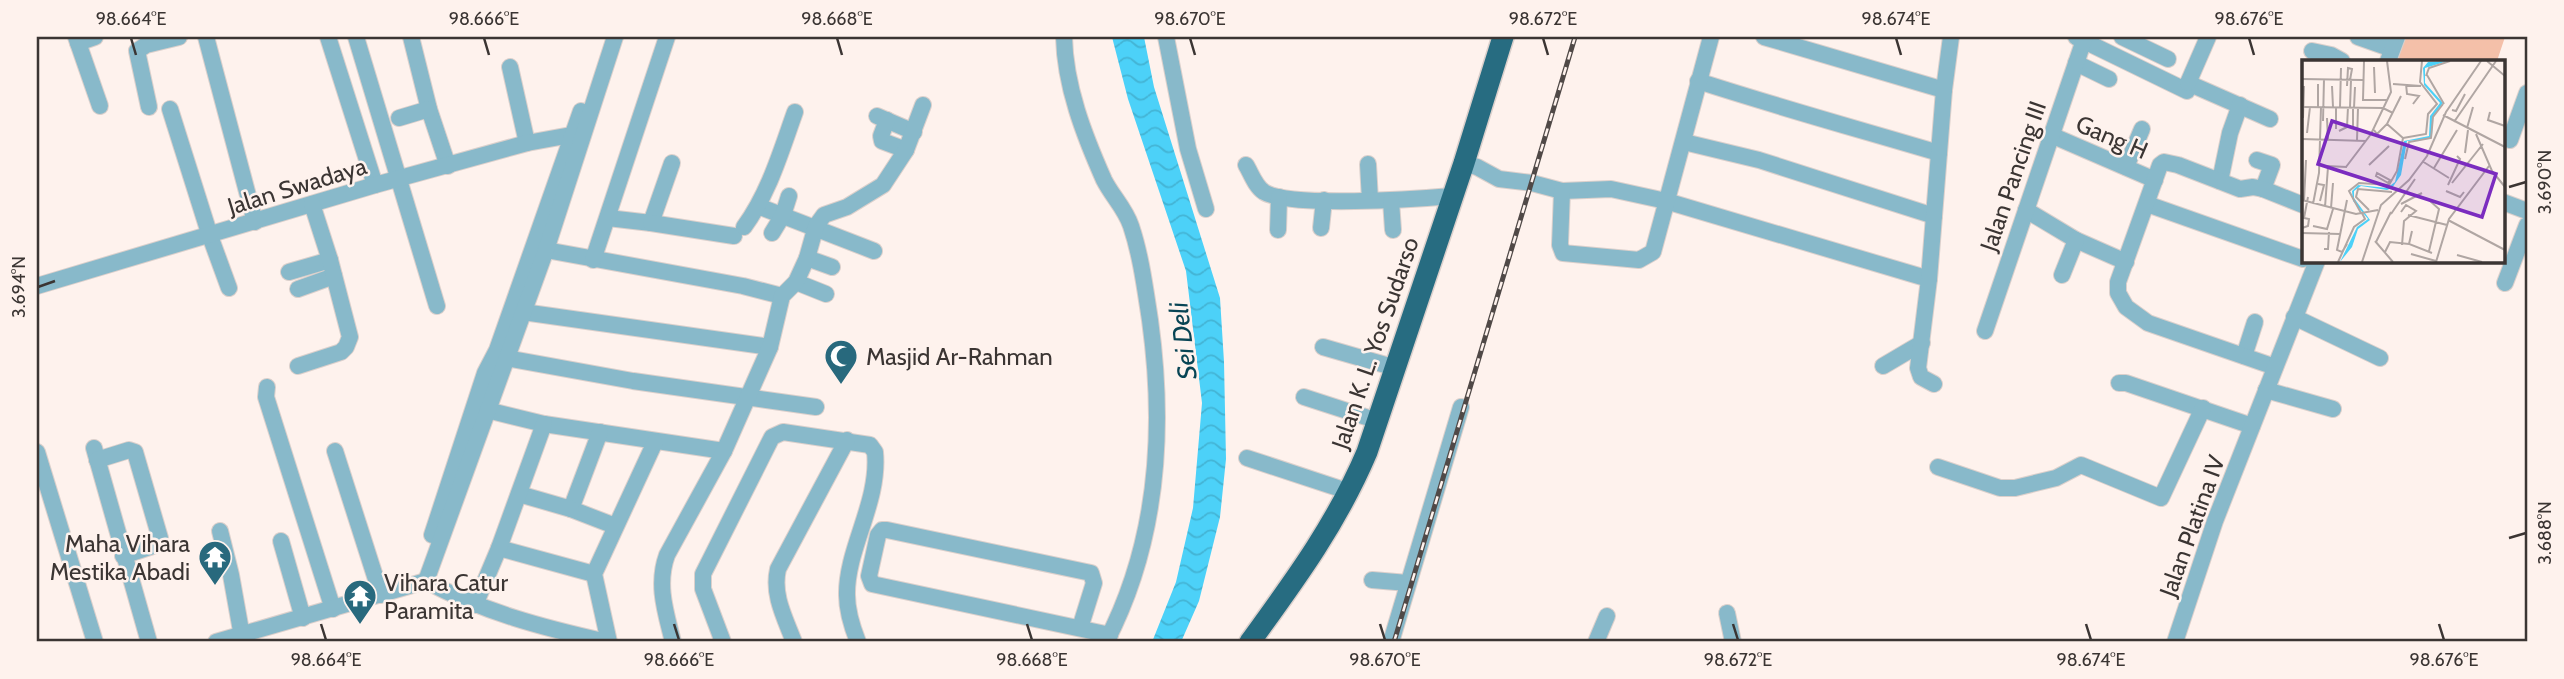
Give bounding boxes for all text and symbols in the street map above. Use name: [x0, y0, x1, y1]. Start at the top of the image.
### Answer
text: 98.664°E: [96, 8, 166, 30]
text: 98.666°E: [449, 8, 519, 30]
text: 98.668°E: [801, 8, 873, 30]
text: 98.670°E: [1154, 8, 1226, 30]
text: 98.672°E: [1509, 8, 1577, 30]
text: 98.674°E: [1862, 8, 1930, 30]
text: 98.676°E: [2215, 8, 2283, 30]
inset map: [2302, 60, 2504, 262]
street label: Jalan Pancing III: [1973, 97, 2052, 256]
street label: Gang H: [2072, 109, 2152, 165]
text: 3.690°N: [2534, 150, 2556, 214]
street label: Jalan Swadaya: [223, 151, 370, 221]
street label: Jalan K. L. Yos Sudarso: [1325, 233, 1425, 454]
text: 3.694°N: [8, 256, 30, 318]
water label: Sei Deli: [1162, 300, 1204, 382]
mosque icon: Masjid Ar-Rahman: [822, 337, 860, 386]
place label: Masjid Ar-Rahman: [866, 342, 1053, 371]
street label: Jalan Platina IV: [2153, 451, 2231, 602]
text: 3.688°N: [2534, 501, 2556, 565]
place label: Maha Vihara Mestika Abadi: [50, 529, 190, 586]
temple icon: Maha Vihara Mestika Abadi: [196, 538, 234, 587]
place label: Vihara Catur Paramita: [384, 568, 508, 625]
temple icon: Vihara Catur Paramita: [341, 577, 379, 626]
text: 98.664°E: [291, 649, 361, 671]
text: 98.666°E: [644, 649, 714, 671]
text: 98.668°E: [996, 649, 1068, 671]
text: 98.670°E: [1349, 649, 1421, 671]
text: 98.672°E: [1704, 649, 1772, 671]
text: 98.674°E: [2057, 649, 2125, 671]
text: 98.676°E: [2410, 649, 2478, 671]

